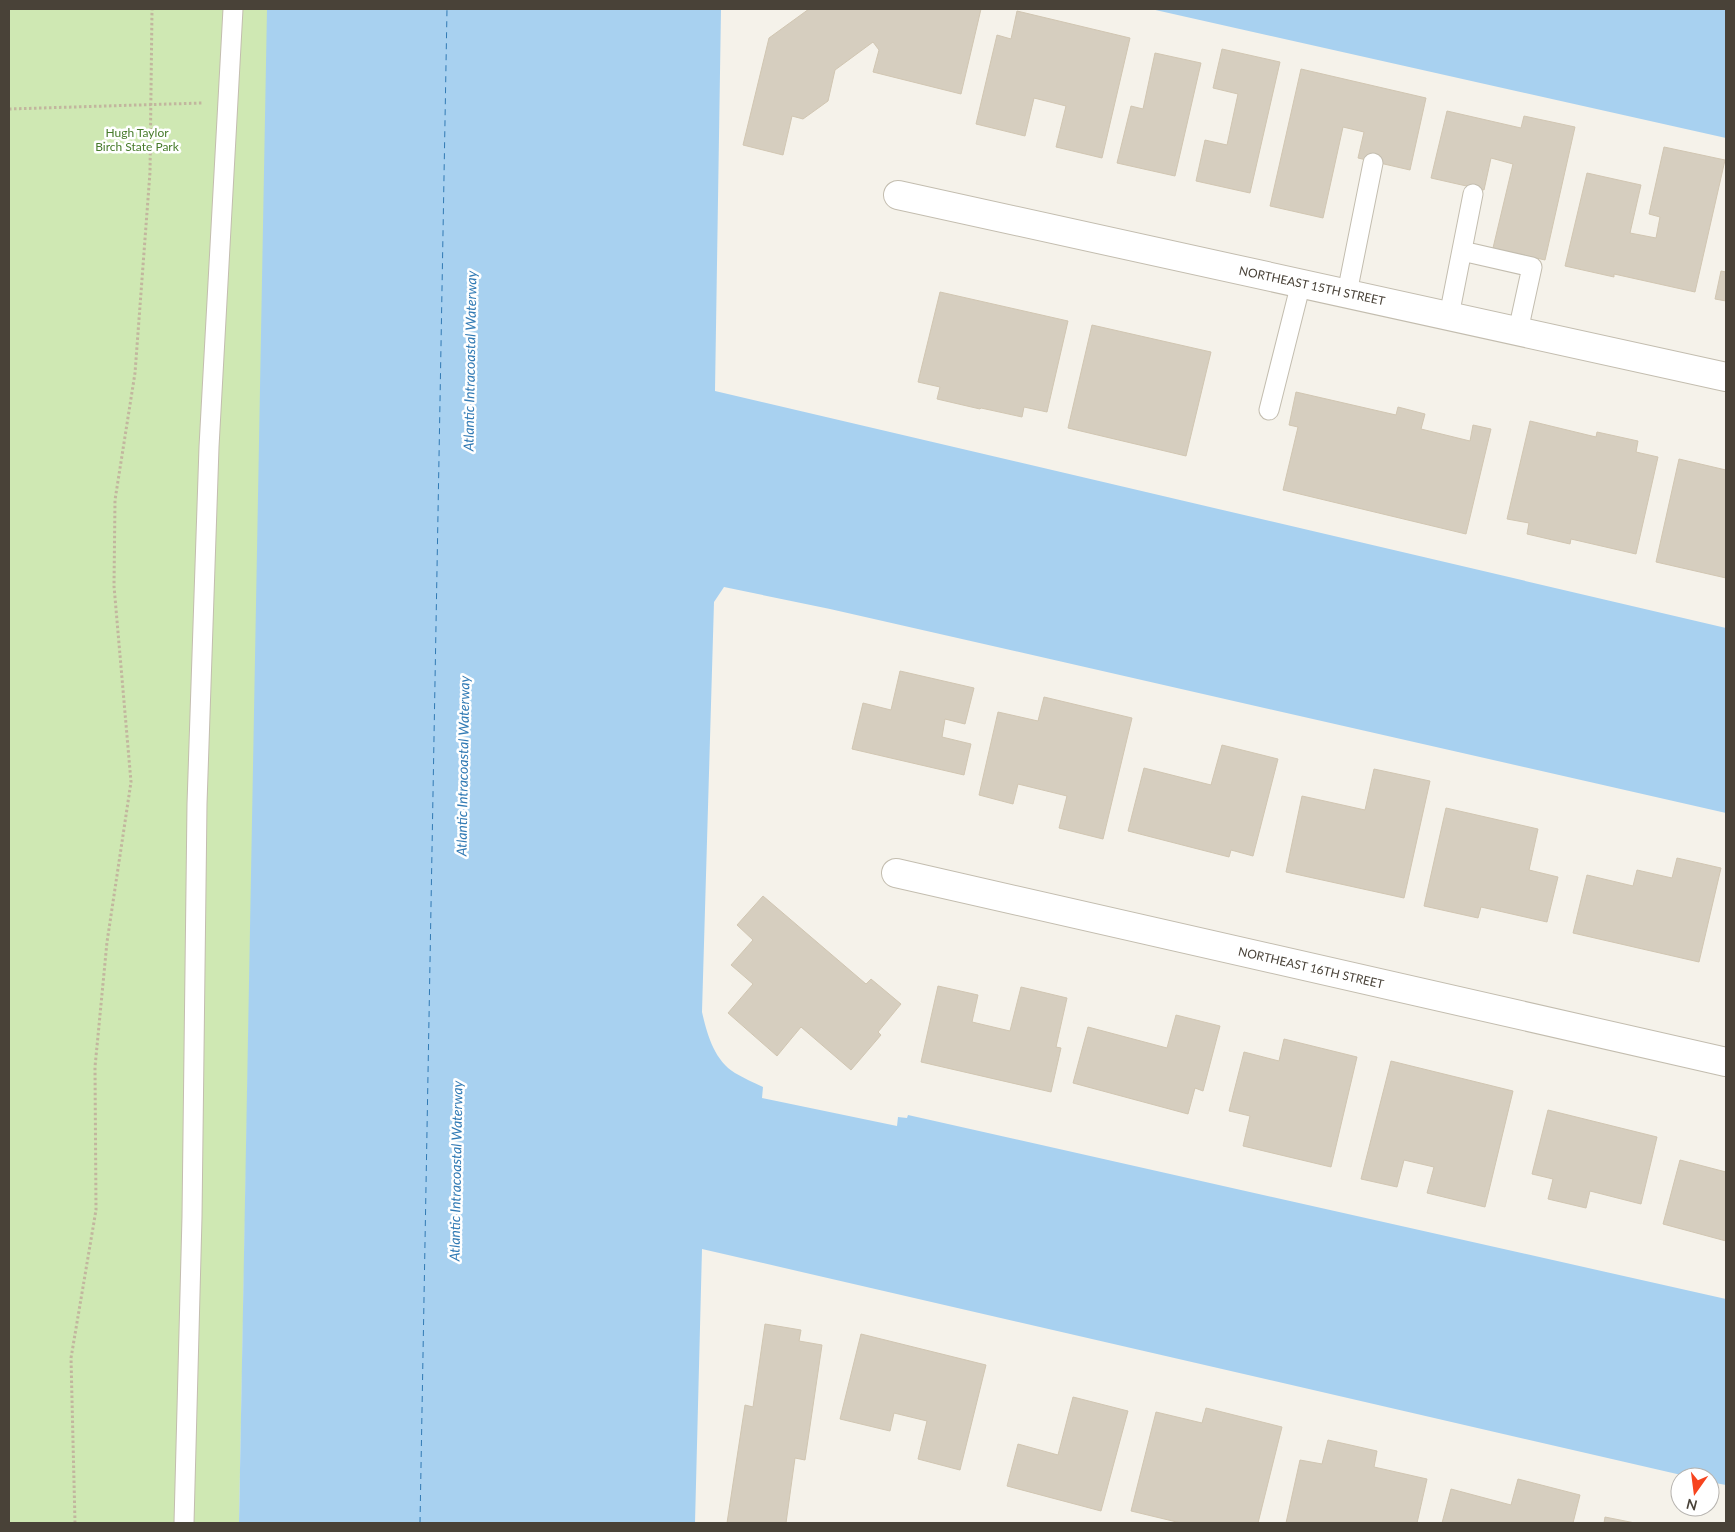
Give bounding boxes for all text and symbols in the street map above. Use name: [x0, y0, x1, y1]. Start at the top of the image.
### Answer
park label: Hugh Taylor Birch State Park: [95, 125, 180, 154]
street label: NORTHEAST 15TH STREET: [1238, 263, 1386, 308]
water label: Atlantic Intracoastal Waterway: [459, 270, 480, 452]
water label: Atlantic Intracoastal Waterway: [452, 675, 473, 857]
street label: NORTHEAST 16TH STREET: [1237, 943, 1385, 992]
water label: Atlantic Intracoastal Waterway: [445, 1080, 466, 1262]
north arrow: [1670, 1467, 1720, 1517]
text: N: [1684, 1496, 1699, 1515]

